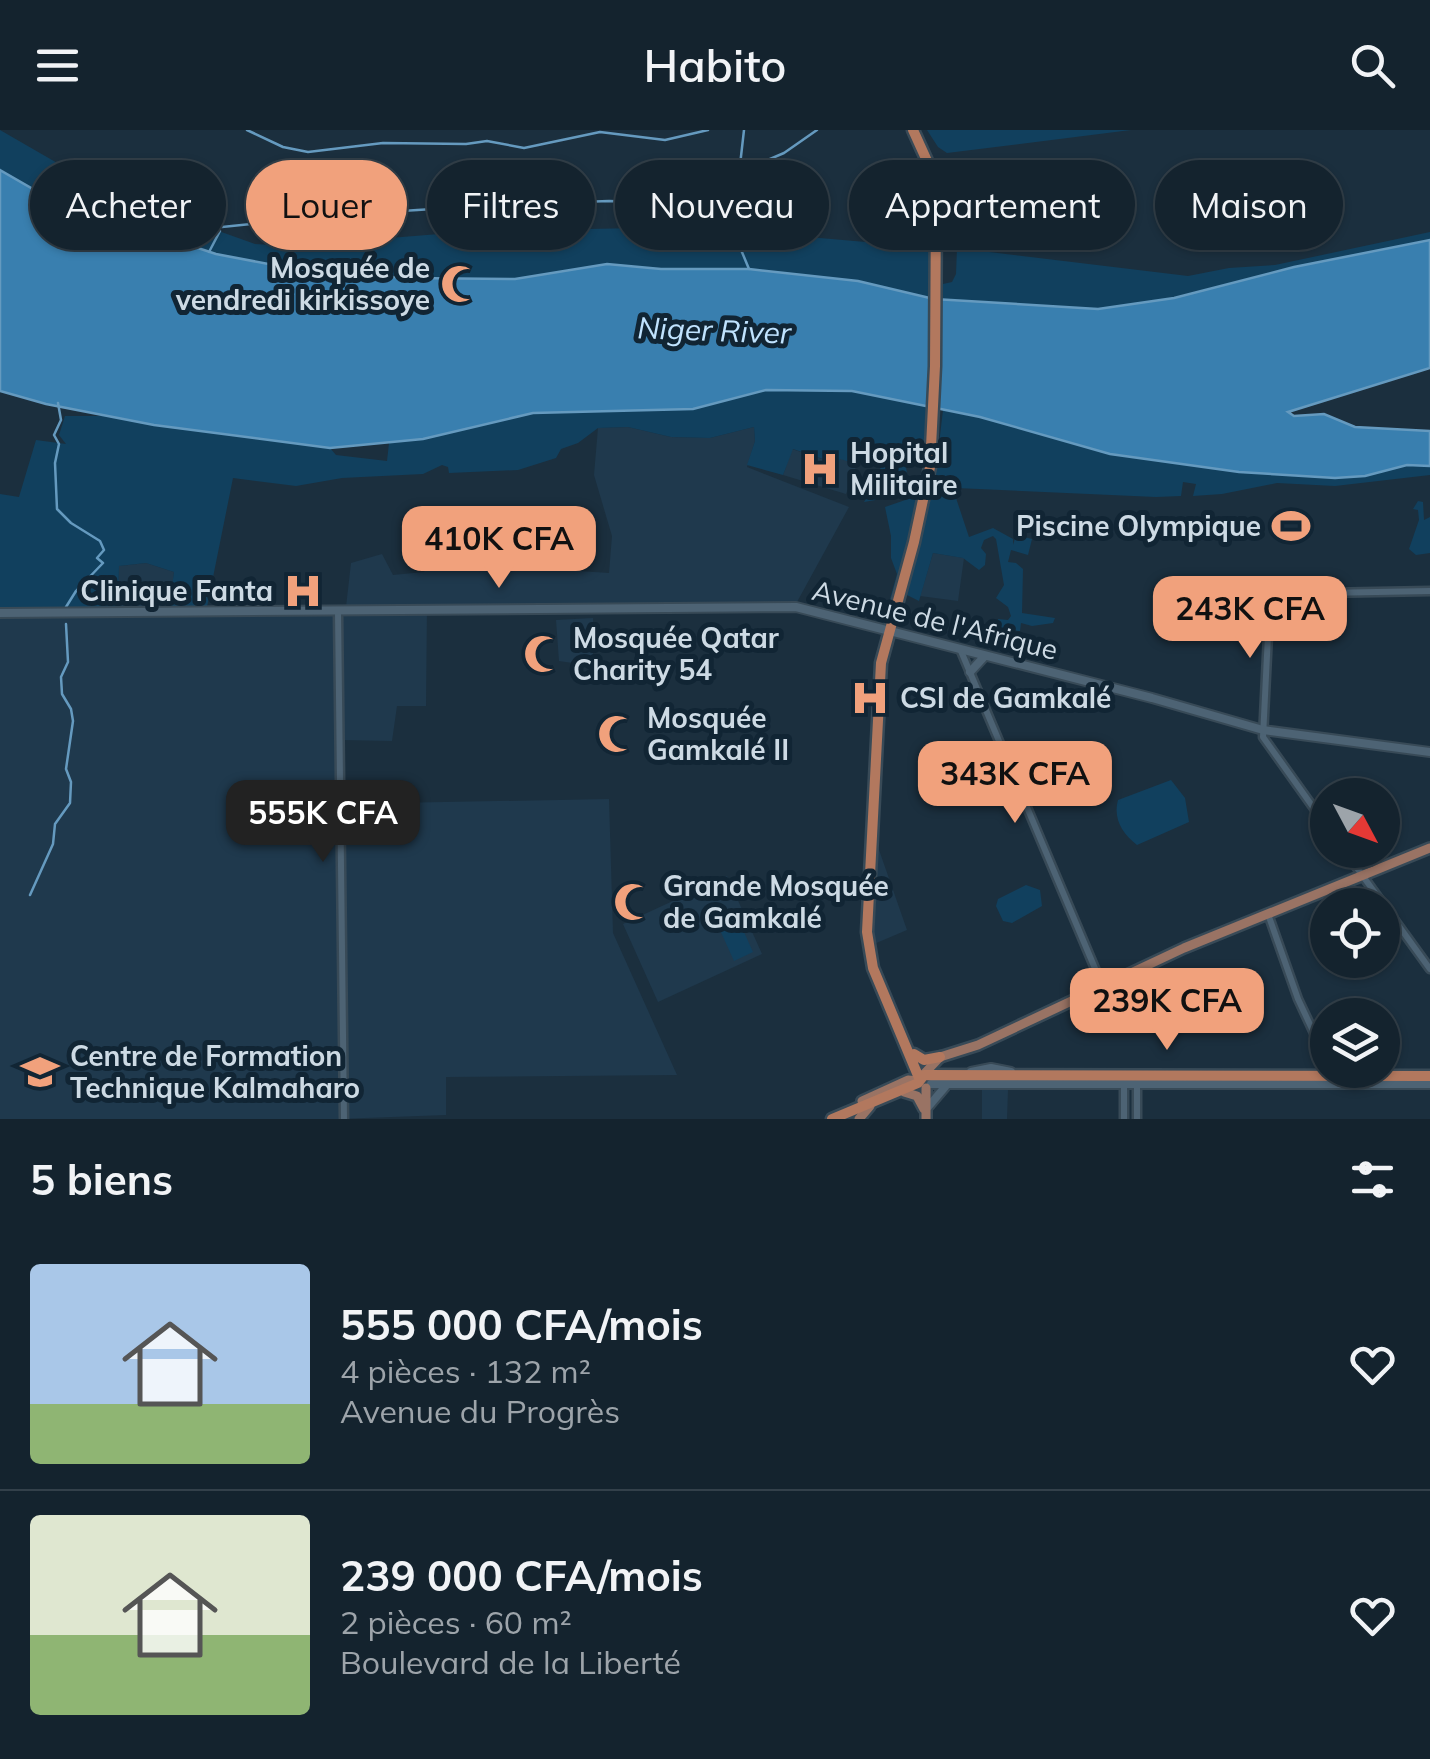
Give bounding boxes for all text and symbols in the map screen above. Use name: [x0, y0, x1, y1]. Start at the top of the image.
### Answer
text: Habito: [644, 37, 786, 93]
icon: menu: [30, 38, 85, 93]
icon: search: [1345, 38, 1400, 93]
chip: Acheter: [30, 160, 226, 250]
chip: Louer: [246, 160, 407, 250]
chip: Filtres: [427, 160, 595, 250]
chip: Nouveau: [615, 160, 829, 250]
chip: Appartement: [849, 160, 1135, 250]
chip: Maison: [1155, 160, 1343, 250]
place label: Mosquée de vendredi kirkissoye: [175, 250, 430, 317]
mosque icon: Mosquée de vendredi kirkissoye: [439, 263, 481, 305]
water label: Niger River: [637, 308, 793, 352]
place label: Hopital Militaire: [850, 435, 958, 502]
hospital icon: Hopital Militaire: [799, 448, 841, 490]
sports icon: Piscine Olympique: [1270, 505, 1312, 547]
pin: 410K CFA: [396, 506, 602, 591]
place label: Piscine Olympique: [1016, 508, 1261, 543]
text: 410K CFA: [424, 518, 574, 558]
hospital icon: Clinique Fanta: [282, 570, 324, 612]
street label: Avenue de l'Afrique: [809, 572, 1062, 667]
place label: Clinique Fanta: [80, 573, 273, 608]
pin: 243K CFA: [1147, 576, 1353, 661]
text: 243K CFA: [1175, 588, 1325, 628]
place label: Mosquée Qatar Charity 54: [573, 620, 779, 687]
mosque icon: Mosquée Qatar Charity 54: [522, 633, 564, 675]
hospital icon: CSI de Gamkalé: [849, 677, 891, 719]
place label: CSI de Gamkalé: [900, 680, 1111, 715]
place label: Mosquée Gamkalé II: [647, 700, 789, 767]
mosque icon: Mosquée Gamkalé II: [596, 713, 638, 755]
pin: 343K CFA: [912, 741, 1118, 826]
text: 343K CFA: [940, 753, 1090, 793]
north arrow: [1310, 778, 1400, 868]
map controls: [1310, 778, 1400, 1088]
pin: 555K CFA: [220, 780, 426, 865]
text: 555K CFA: [248, 792, 398, 832]
place label: Grande Mosquée de Gamkalé: [663, 868, 889, 935]
mosque icon: Grande Mosquée de Gamkalé: [612, 881, 654, 923]
button: locate: [1310, 888, 1400, 978]
pin: 239K CFA: [1064, 968, 1270, 1053]
text: 239K CFA: [1092, 980, 1242, 1020]
button: layers: [1310, 998, 1400, 1088]
place label: Centre de Formation Technique Kalmaharo: [70, 1038, 360, 1105]
school or university icon: Centre de Formation Technique Kalmaharo: [19, 1051, 61, 1093]
icon: filters: [1345, 1152, 1400, 1207]
text: 5 biens: [30, 1153, 173, 1206]
text: 555 000 CFA/mois: [340, 1298, 703, 1351]
icon: home: [110, 1304, 230, 1424]
icon: heart: [1345, 1337, 1400, 1392]
text: 4 pièces · 132 m²: [340, 1351, 591, 1391]
text: Avenue du Progrès: [340, 1391, 620, 1431]
text: 239 000 CFA/mois: [340, 1549, 703, 1602]
icon: home: [110, 1555, 230, 1675]
icon: heart: [1345, 1588, 1400, 1643]
text: 2 pièces · 60 m²: [340, 1602, 572, 1642]
text: Boulevard de la Liberté: [340, 1642, 681, 1682]

